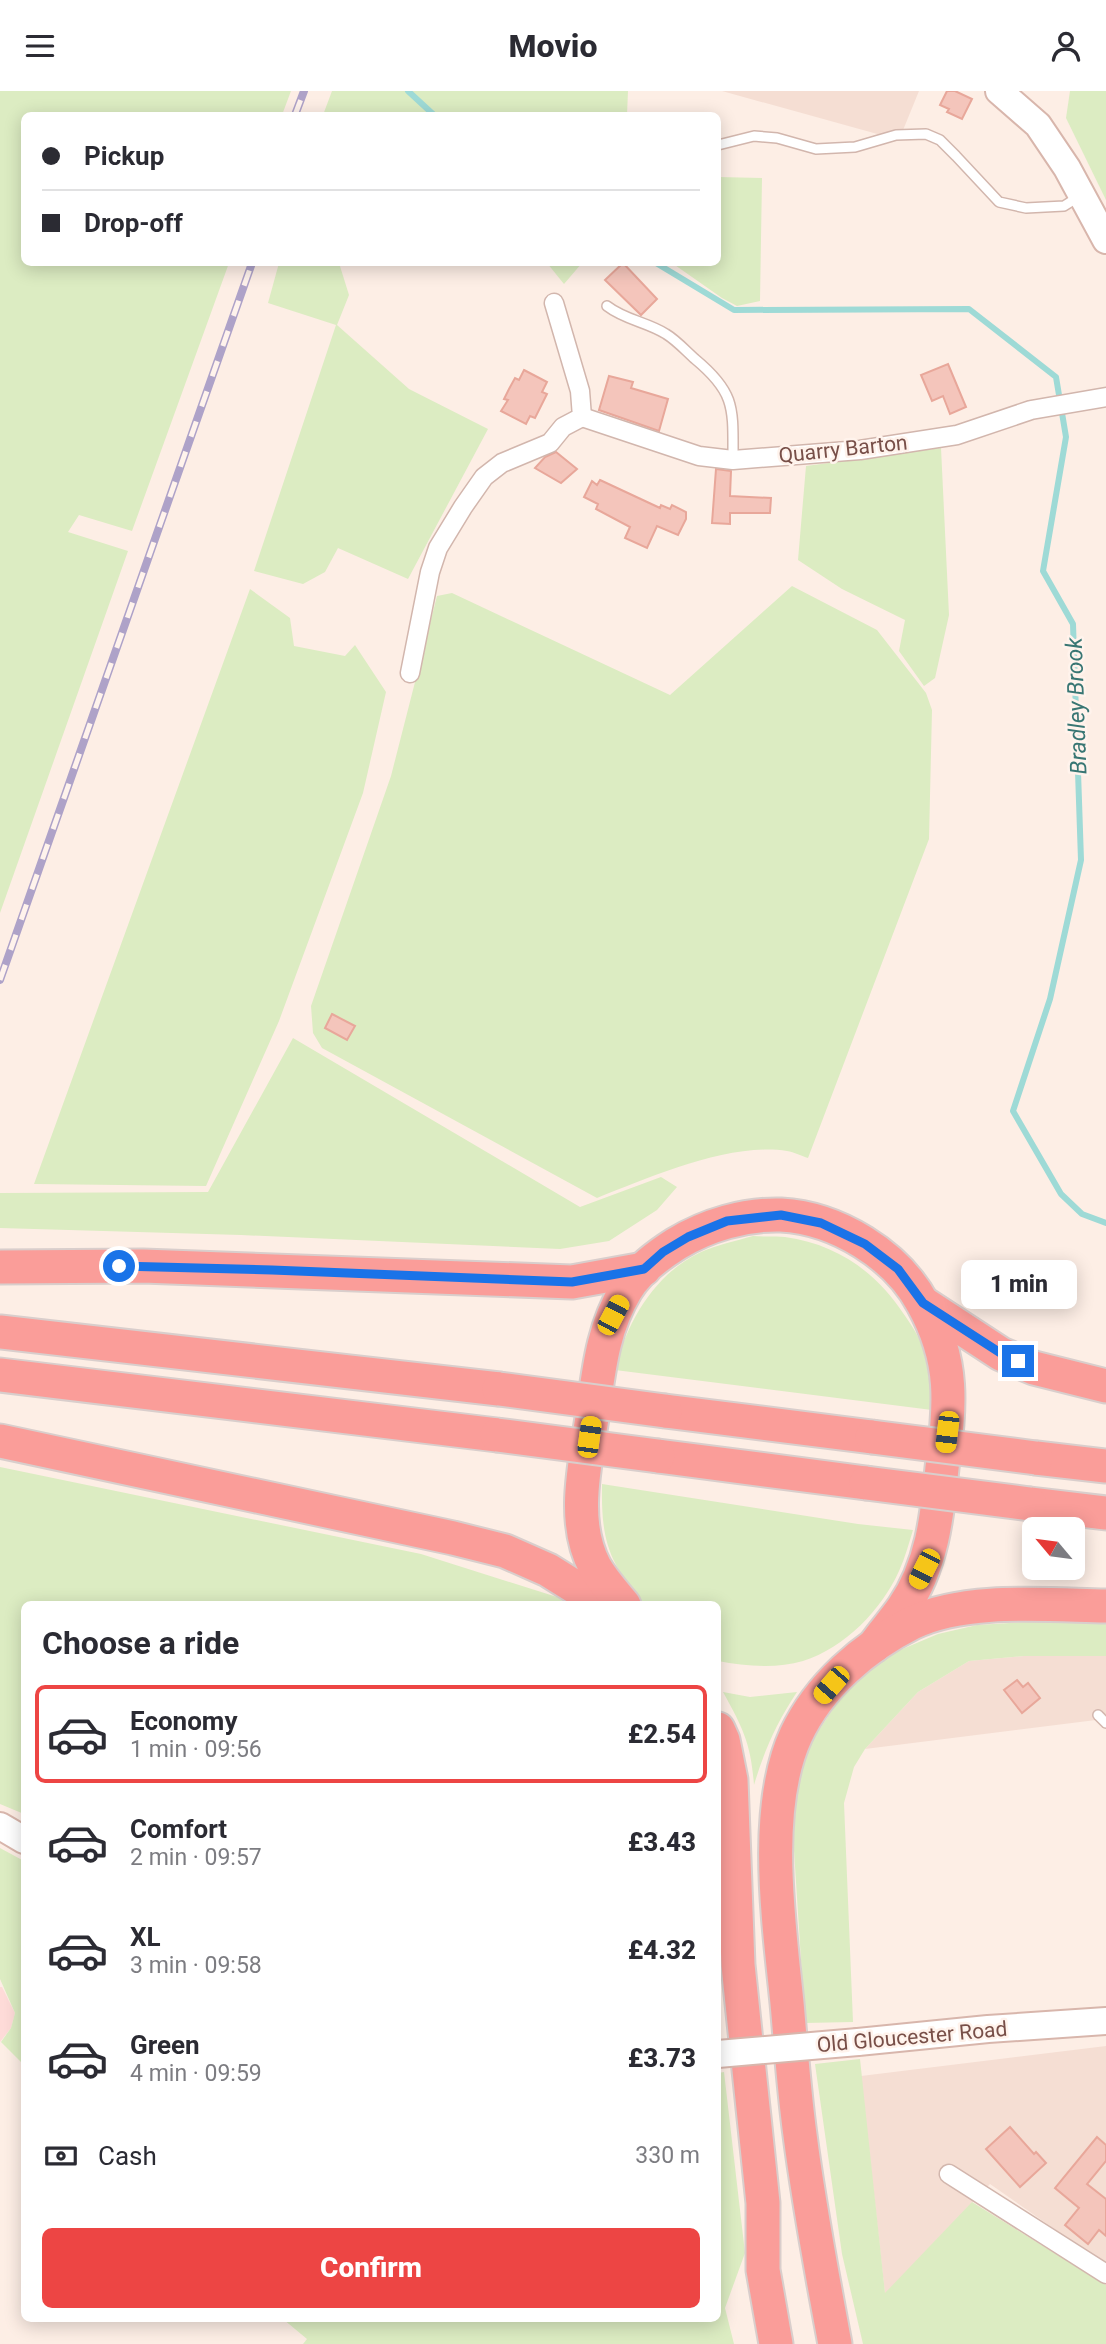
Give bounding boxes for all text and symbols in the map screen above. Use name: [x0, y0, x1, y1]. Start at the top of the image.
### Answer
icon: menu: [21, 27, 59, 65]
text: Movio: [509, 27, 597, 65]
icon: person: [1047, 27, 1085, 65]
text: Pickup: [84, 141, 164, 171]
text: Drop-off: [84, 208, 183, 238]
street label: Quarry Barton: [777, 430, 909, 468]
water label: Bradley Brook: [1061, 636, 1092, 775]
route start: [103, 1250, 135, 1282]
callout: 1 min: [960, 1259, 1076, 1309]
text: 1 min: [990, 1271, 1048, 1298]
car: [594, 1292, 633, 1338]
route end: [1002, 1345, 1034, 1377]
car: [935, 1410, 960, 1454]
car: [576, 1415, 603, 1459]
north arrow: [1022, 1517, 1085, 1580]
map controls: [1022, 1517, 1085, 1580]
car: [906, 1546, 943, 1592]
text: Choose a ride: [42, 1624, 239, 1662]
car: [810, 1662, 853, 1708]
icon: car: [46, 1703, 109, 1766]
text: Economy: [130, 1706, 237, 1736]
text: £2.54: [628, 1719, 696, 1749]
text: 1 min · 09:56: [130, 1736, 262, 1763]
icon: car: [46, 1811, 109, 1874]
text: Comfort: [130, 1814, 227, 1844]
text: £3.43: [628, 1827, 696, 1857]
text: 2 min · 09:57: [130, 1844, 262, 1871]
icon: car: [46, 1919, 109, 1982]
text: XL: [130, 1922, 161, 1952]
text: £4.32: [628, 1935, 696, 1965]
text: 3 min · 09:58: [130, 1952, 262, 1979]
street label: Old Gloucester Road: [816, 2017, 1008, 2057]
icon: car: [46, 2027, 109, 2090]
text: Green: [130, 2030, 200, 2060]
text: £3.73: [628, 2043, 696, 2073]
text: 4 min · 09:59: [130, 2060, 262, 2087]
icon: cash: [42, 2137, 80, 2175]
text: Cash: [98, 2141, 157, 2171]
text: 330 m: [635, 2142, 700, 2169]
button: Confirm: [42, 2228, 700, 2308]

